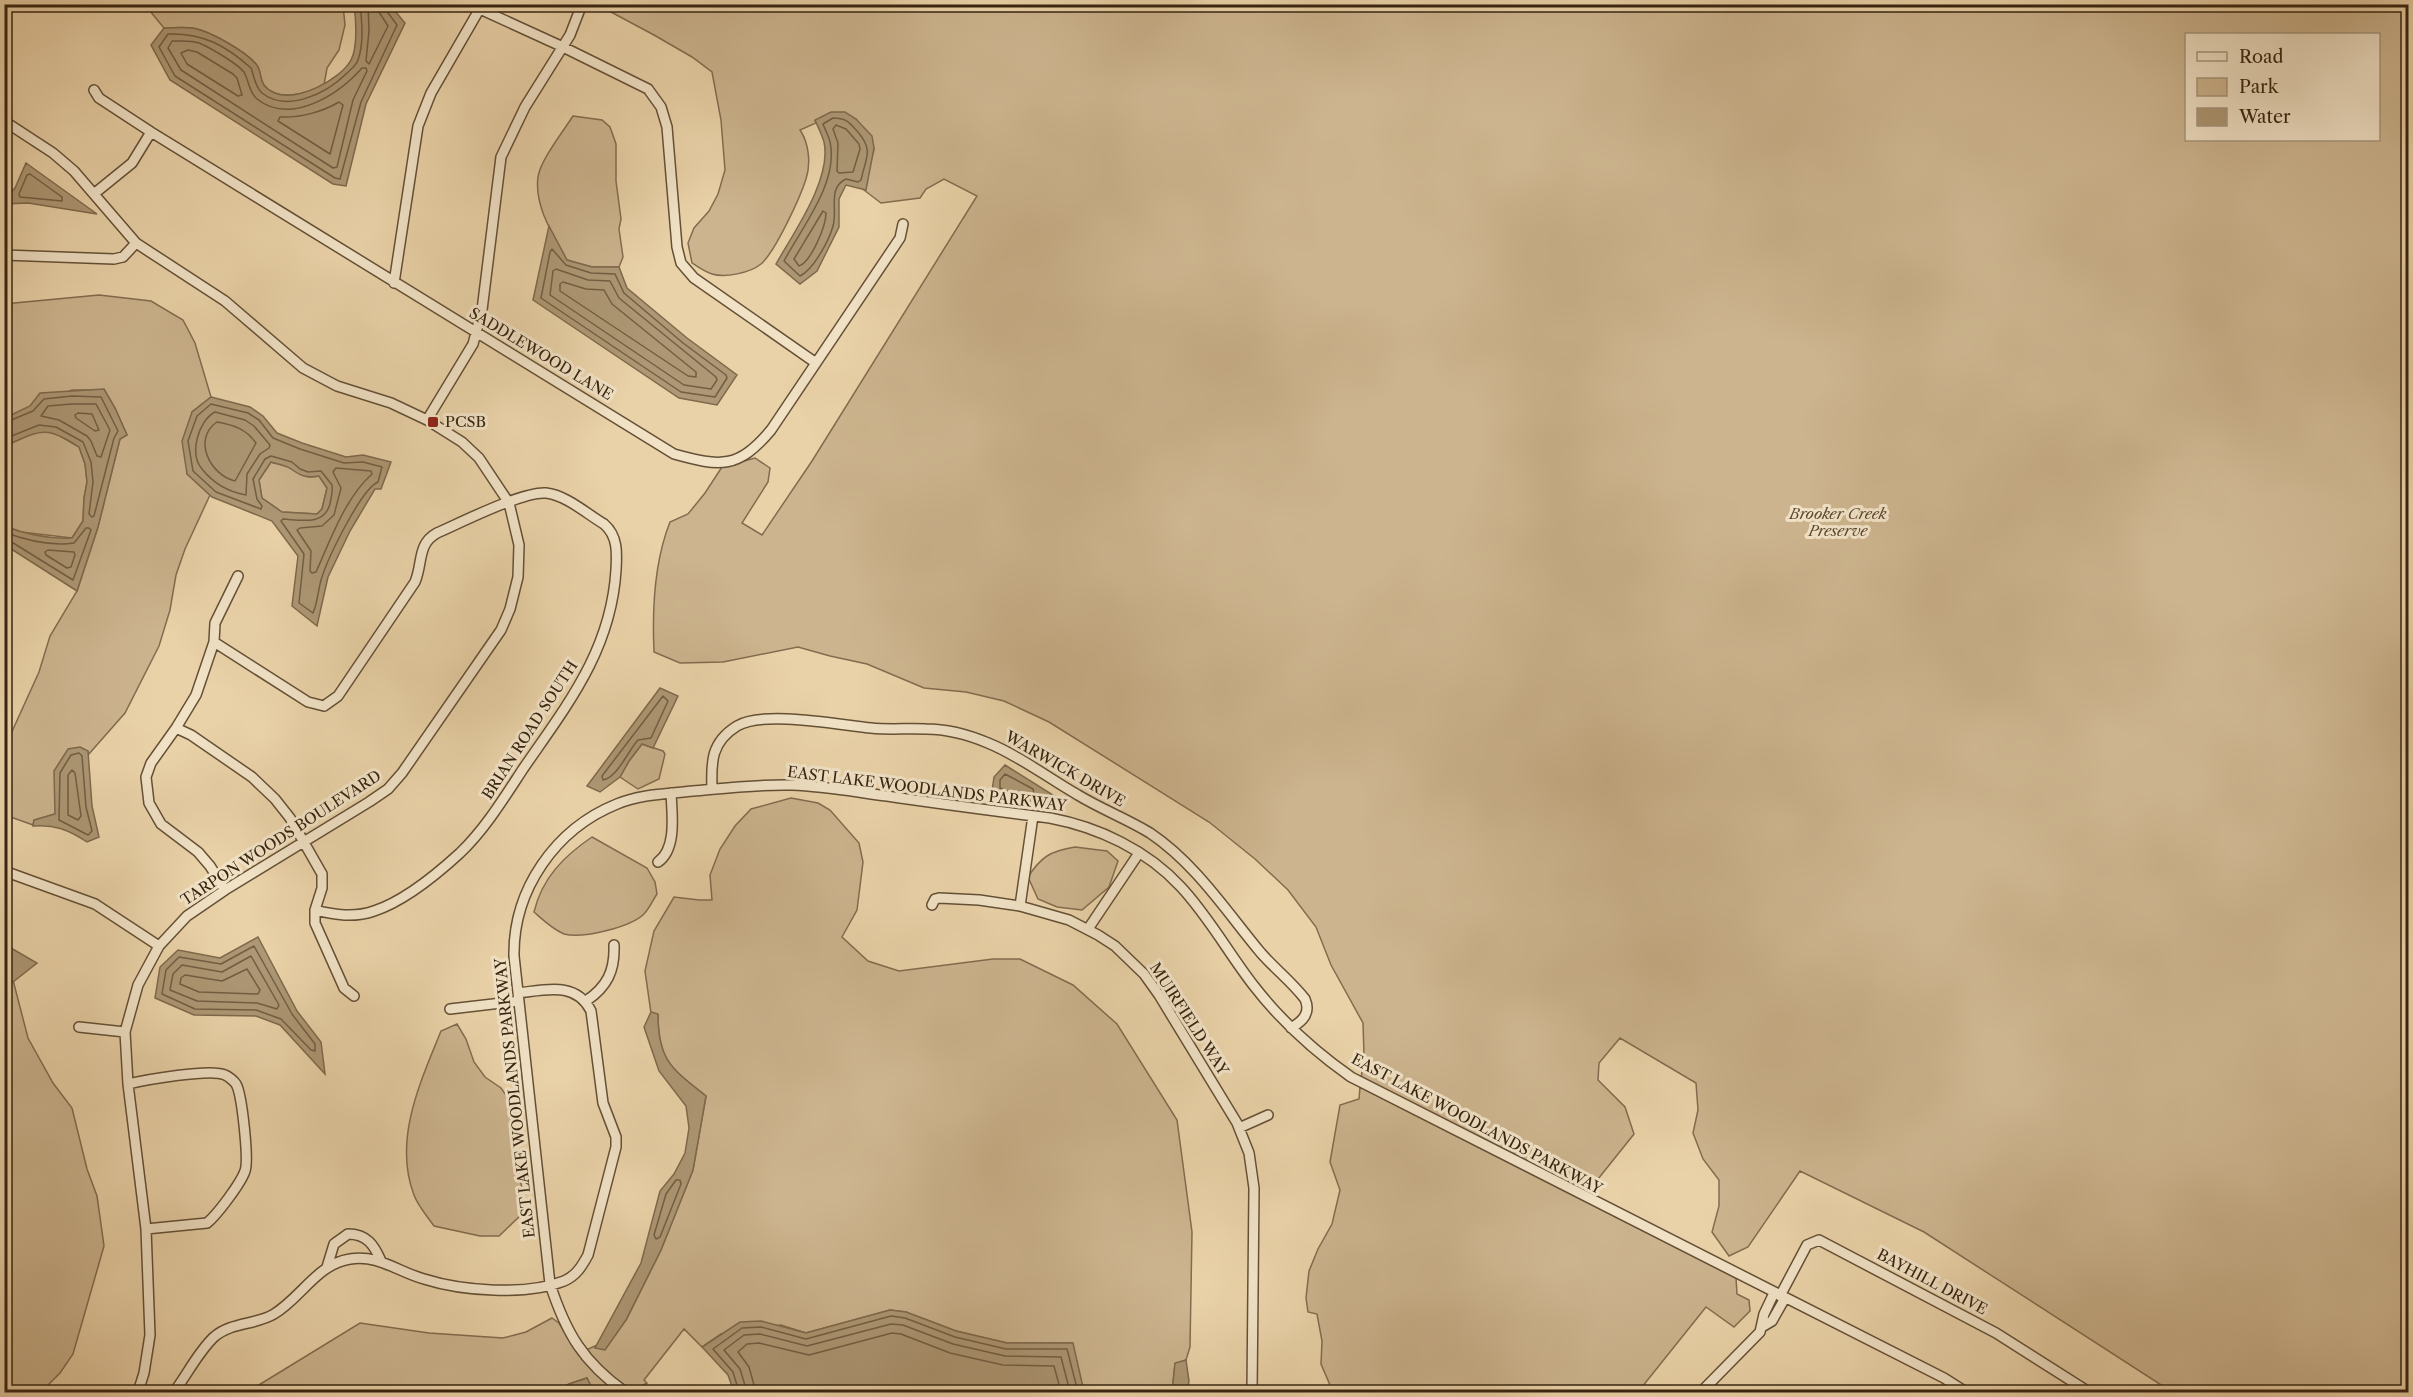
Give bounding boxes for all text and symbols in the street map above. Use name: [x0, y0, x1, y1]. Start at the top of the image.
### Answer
legend: [2185, 33, 2380, 141]
text: Road: [2239, 46, 2284, 68]
text: Park: [2239, 76, 2280, 98]
text: Water: [2238, 106, 2291, 128]
street label: SADDLEWOOD LANE: [466, 303, 617, 404]
place label: PCSB: [445, 412, 486, 431]
marker: PCSB: [426, 415, 440, 429]
park label: Brooker Creek Preserve: [1788, 504, 1887, 540]
street label: BRIAN ROAD SOUTH: [478, 657, 582, 803]
street label: WARWICK DRIVE: [1001, 726, 1129, 811]
street label: EAST LAKE WOODLANDS PARKWAY: [786, 762, 1068, 815]
street label: TARPON WOODS BOULEVARD: [177, 766, 384, 909]
street label: EAST LAKE WOODLANDS PARKWAY: [490, 957, 539, 1239]
street label: MUIRFIELD WAY: [1146, 959, 1233, 1079]
street label: EAST LAKE WOODLANDS PARKWAY: [1348, 1049, 1606, 1198]
street label: BAYHILL DRIVE: [1874, 1244, 1991, 1319]

